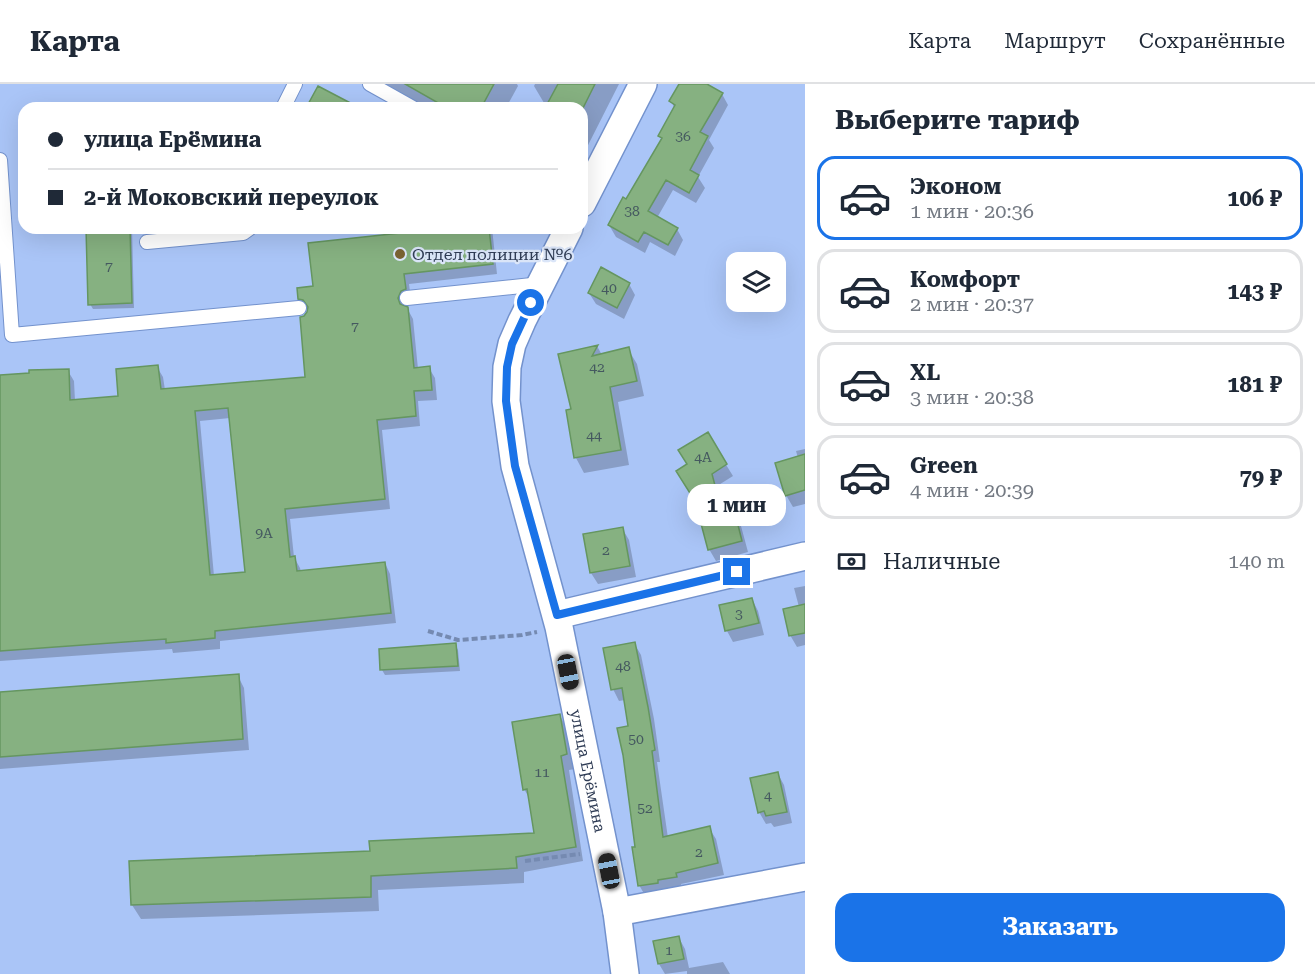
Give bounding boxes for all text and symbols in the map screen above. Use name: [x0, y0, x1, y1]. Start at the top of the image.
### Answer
text: Карта: [30, 25, 120, 58]
text: Карта: [908, 29, 971, 53]
text: Маршрут: [1004, 29, 1106, 53]
text: Сохранённые: [1139, 29, 1285, 53]
text: Выберите тариф: [835, 104, 1080, 136]
text: улица Ерёмина: [84, 127, 262, 152]
house number: 36: [675, 128, 691, 144]
icon: car: [838, 171, 892, 225]
text: Эконом: [910, 174, 1001, 199]
text: 2-й Моковский переулок: [84, 185, 379, 210]
text: 106 ₽: [1227, 186, 1282, 211]
text: 1 мин · 20:36: [910, 199, 1034, 223]
house number: 38: [624, 203, 640, 219]
place label: Отдел полиции №6: [412, 245, 573, 264]
marker: Отдел полиции №6: [393, 247, 407, 261]
map controls: [726, 252, 786, 312]
button: layers: [726, 252, 786, 312]
house number: 7: [105, 258, 113, 274]
icon: car: [838, 264, 892, 318]
text: Комфорт: [910, 267, 1020, 292]
text: 143 ₽: [1227, 279, 1282, 304]
house number: 40: [601, 280, 617, 296]
route start: [517, 289, 544, 316]
text: 2 мин · 20:37: [910, 292, 1034, 316]
house number: 7: [351, 318, 359, 334]
icon: car: [838, 357, 892, 411]
house number: 42: [589, 359, 605, 375]
text: XL: [910, 360, 940, 385]
text: 181 ₽: [1227, 372, 1282, 397]
text: 3 мин · 20:38: [910, 385, 1034, 409]
house number: 44: [586, 427, 602, 443]
house number: 4А: [694, 449, 712, 465]
icon: car: [838, 450, 892, 504]
text: Green: [910, 453, 978, 478]
text: 79 ₽: [1239, 465, 1282, 490]
text: 4 мин · 20:39: [910, 478, 1034, 502]
callout: 1 мин: [688, 485, 786, 527]
text: 1 мин: [707, 493, 766, 517]
house number: 9А: [255, 525, 273, 541]
house number: 2: [602, 542, 610, 558]
icon: cash: [835, 545, 868, 578]
text: Наличные: [883, 549, 1000, 574]
text: 140 m: [1228, 549, 1285, 573]
route end: [723, 558, 750, 585]
house number: 3: [735, 606, 743, 622]
car: [556, 653, 580, 691]
house number: 48: [615, 658, 631, 674]
street label: улица Ерёмина: [566, 708, 610, 834]
house number: 50: [628, 731, 644, 747]
house number: 11: [534, 764, 550, 780]
house number: 4: [764, 787, 772, 803]
house number: 52: [637, 800, 653, 816]
house number: 2: [695, 844, 703, 860]
car: [597, 852, 621, 890]
button: Заказать: [835, 893, 1285, 962]
house number: 1: [665, 942, 673, 958]

